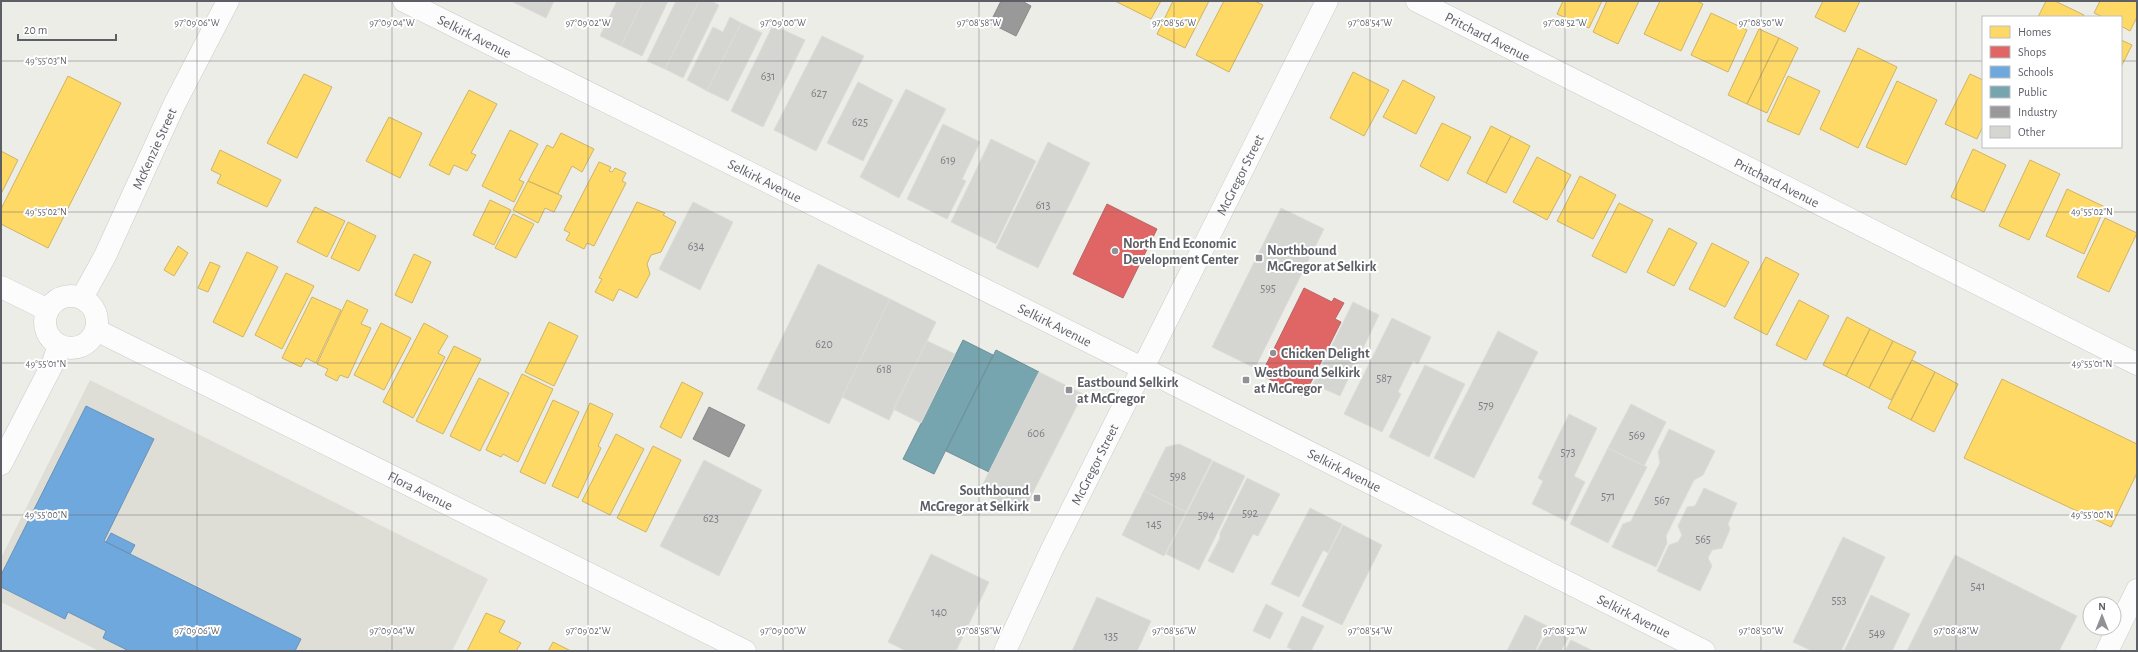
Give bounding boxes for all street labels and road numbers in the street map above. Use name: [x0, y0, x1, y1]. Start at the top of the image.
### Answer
street label: Pritchard Avenue: [1442, 10, 1532, 65]
street label: Selkirk Avenue: [435, 13, 513, 61]
street label: McKenzie Street: [130, 106, 180, 192]
street label: McGregor Street: [1215, 132, 1267, 218]
street label: Pritchard Avenue: [1732, 156, 1821, 211]
street label: Selkirk Avenue: [725, 157, 803, 205]
street label: Selkirk Avenue: [1015, 301, 1094, 350]
street label: McGregor Street: [1069, 422, 1122, 508]
street label: Selkirk Avenue: [1305, 447, 1383, 495]
street label: Flora Avenue: [385, 470, 455, 513]
street label: Selkirk Avenue: [1595, 592, 1672, 641]

